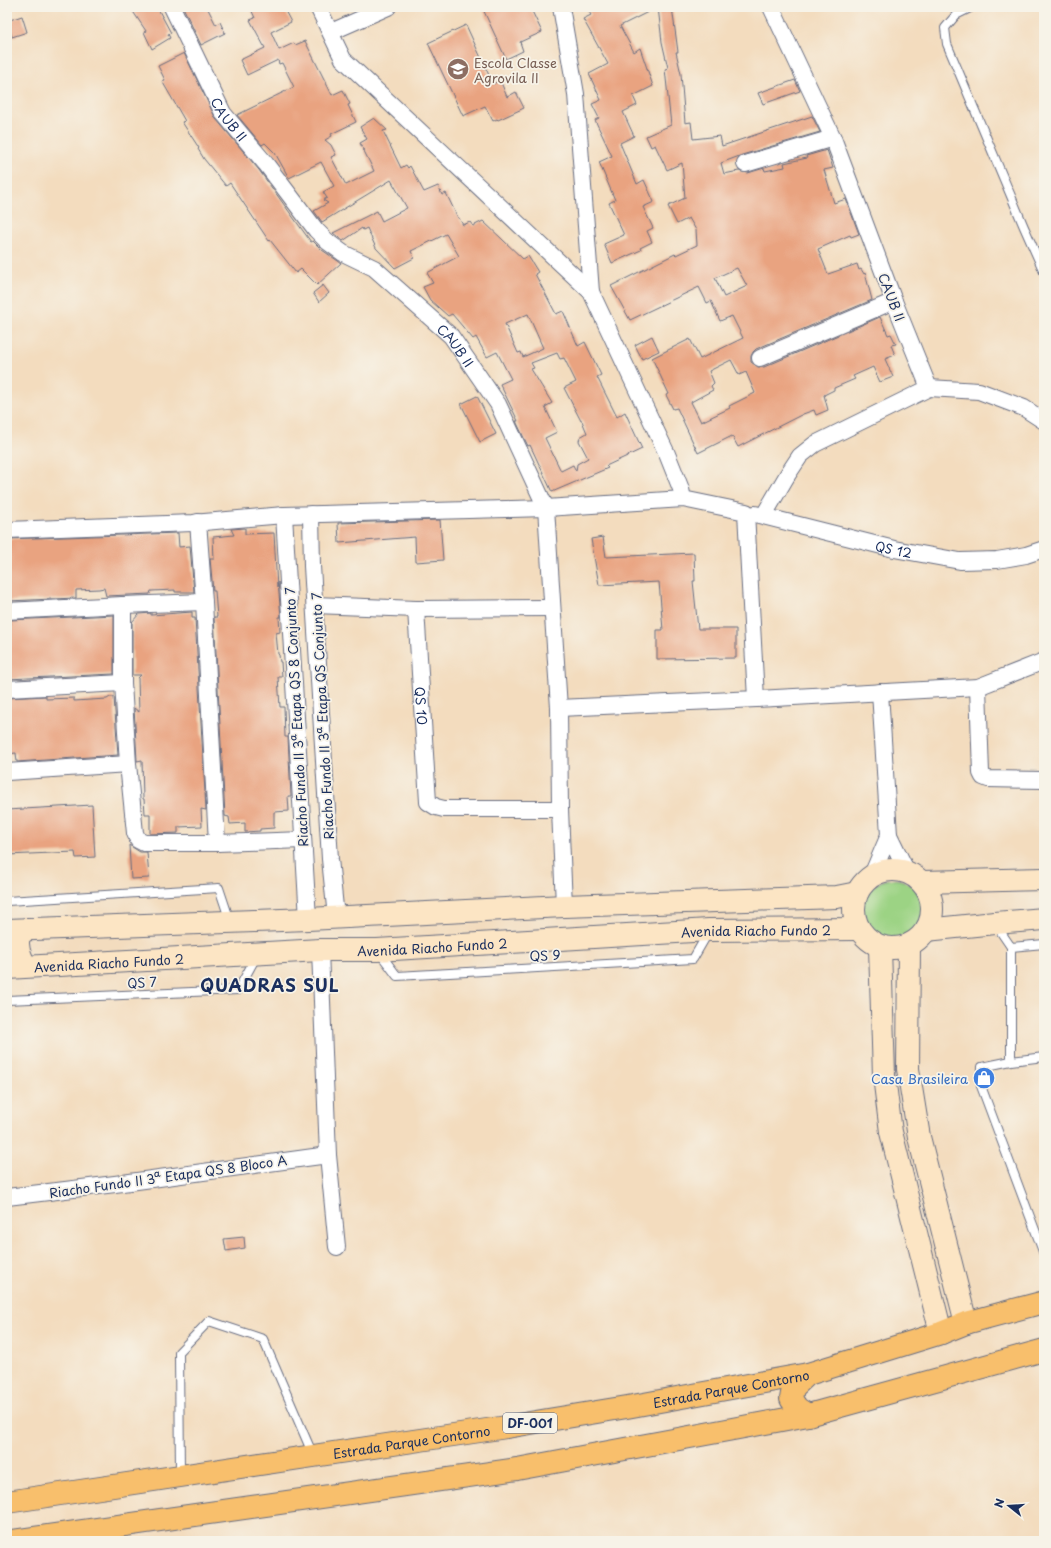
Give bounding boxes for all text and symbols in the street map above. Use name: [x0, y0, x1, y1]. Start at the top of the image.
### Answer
place label: Escola Classe Agrovila II: [474, 53, 557, 87]
school or university icon: Escola Classe Agrovila II: [445, 56, 471, 82]
street label: CAUB II: [207, 94, 252, 145]
street label: CAUB II: [874, 270, 910, 324]
street label: CAUB II: [433, 319, 479, 370]
street label: QS 12: [873, 535, 914, 562]
street label: Riacho Fundo II 3ª Etapa QS 8 Conjunto 7: [280, 586, 312, 847]
street label: Riacho Fundo II 3ª Etapa QS Conjunto 7: [306, 591, 338, 840]
street label: QS 10: [411, 686, 433, 725]
street label: Avenida Riacho Fundo 2: [680, 920, 831, 941]
street label: Avenida Riacho Fundo 2: [357, 933, 508, 960]
street label: QS 9: [529, 945, 561, 965]
street label: Avenida Riacho Fundo 2: [33, 948, 184, 976]
street label: QS 7: [127, 972, 157, 992]
district label: QUADRAS SUL: [200, 972, 340, 998]
shop icon: Casa Brasileira: [971, 1065, 997, 1091]
place label: Casa Brasileira: [871, 1069, 969, 1088]
street label: Riacho Fundo II 3ª Etapa QS 8 Bloco A: [48, 1150, 288, 1202]
street label: Estrada Parque Contorno: [651, 1364, 811, 1412]
road number: DF-001: [503, 1413, 557, 1433]
street label: Estrada Parque Contorno: [332, 1420, 491, 1462]
north arrow: [989, 1486, 1029, 1526]
text: N: [990, 1496, 1008, 1510]

